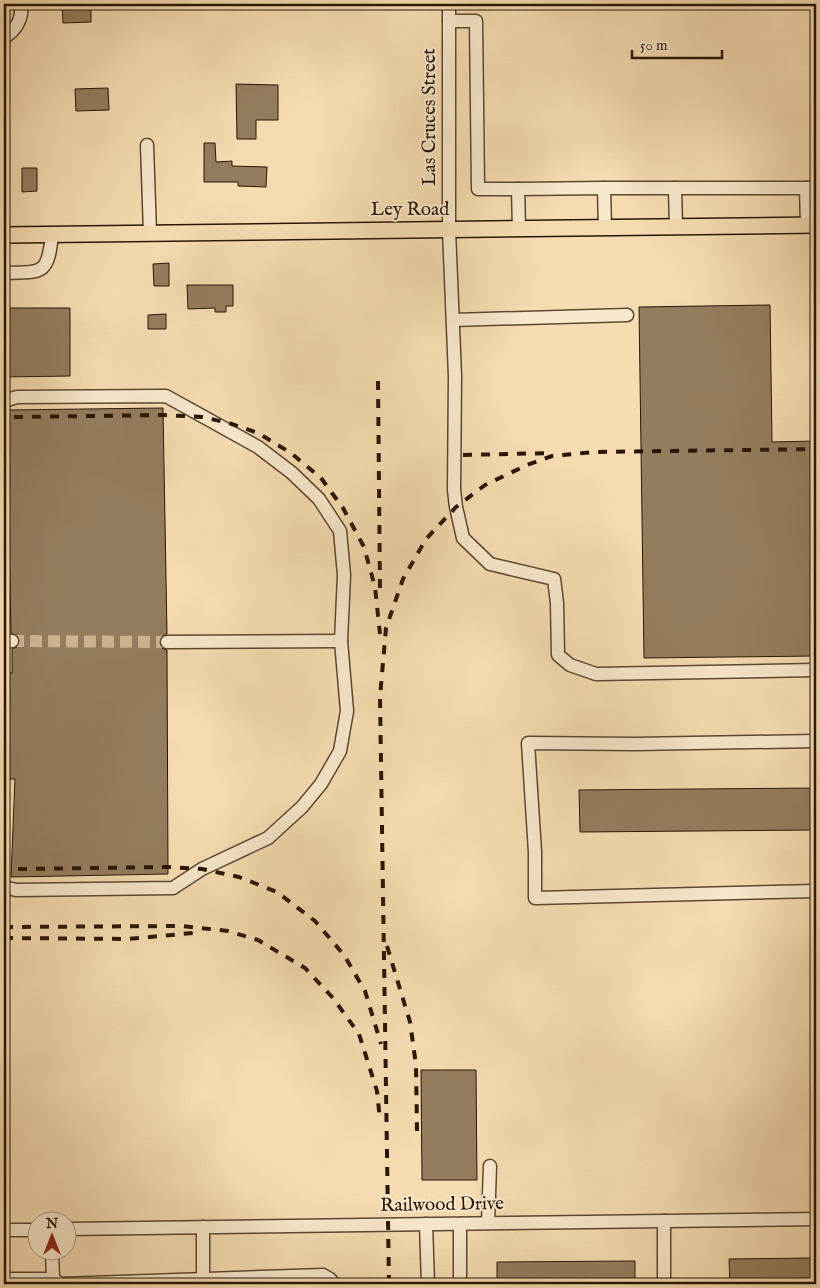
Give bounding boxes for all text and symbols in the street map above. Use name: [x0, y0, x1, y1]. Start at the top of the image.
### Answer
scale bar: [632, 28, 722, 60]
text: 50 m: [640, 36, 668, 55]
street label: Las Cruces Street: [418, 48, 442, 186]
street label: Ley Road: [371, 198, 450, 222]
street label: Railwood Drive: [380, 1192, 504, 1218]
north arrow: [28, 1210, 78, 1260]
text: N: [45, 1215, 58, 1233]

